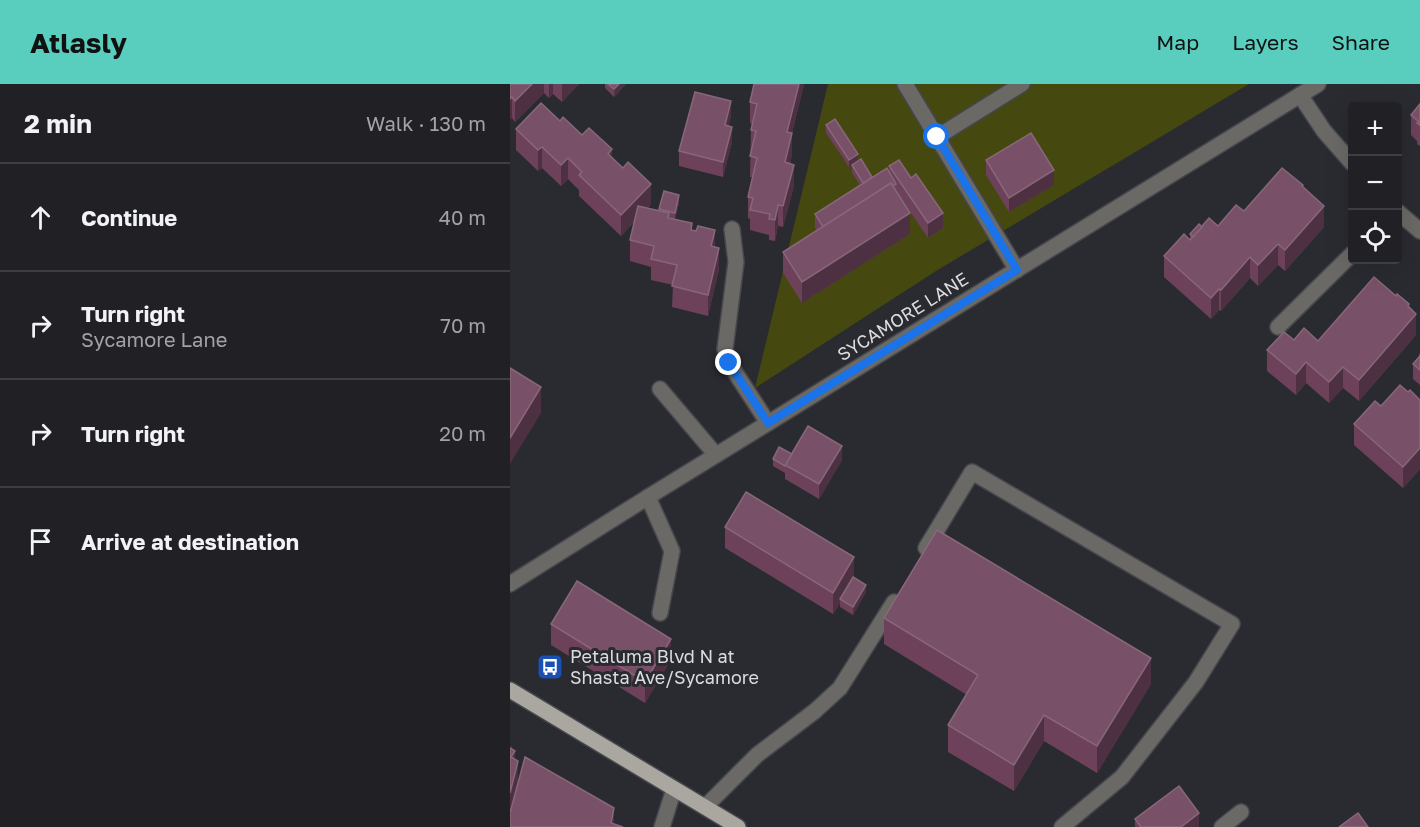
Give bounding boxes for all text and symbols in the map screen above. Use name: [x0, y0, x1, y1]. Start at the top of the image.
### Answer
text: Atlasly: [30, 26, 127, 59]
text: Map: [1156, 29, 1199, 55]
text: Layers: [1232, 29, 1299, 55]
text: Share: [1332, 29, 1390, 55]
map controls: [1348, 102, 1402, 264]
button: +: [1348, 102, 1402, 156]
text: 2 min: [24, 108, 92, 139]
text: Walk · 130 m: [366, 111, 486, 135]
route start: [923, 123, 949, 149]
button: −: [1348, 156, 1402, 210]
icon: ahead: [24, 201, 57, 234]
text: Continue: [81, 204, 177, 231]
text: 40 m: [439, 205, 486, 229]
button: locate: [1348, 210, 1402, 264]
street label: SYCAMORE LANE: [833, 267, 972, 365]
text: Turn right: [81, 300, 185, 327]
icon: right: [24, 309, 57, 342]
text: 70 m: [440, 313, 486, 337]
text: Sycamore Lane: [81, 327, 227, 351]
route end: [715, 349, 741, 375]
icon: right: [24, 417, 57, 450]
text: Turn right: [81, 420, 185, 447]
text: 20 m: [439, 421, 486, 445]
icon: arrive: [24, 525, 57, 558]
text: Arrive at destination: [81, 528, 299, 555]
place label: Petaluma Blvd N at Shasta Ave/Sycamore: [570, 645, 759, 688]
bus stop icon: Petaluma Blvd N at Shasta Ave/Sycamore: [535, 652, 565, 682]

